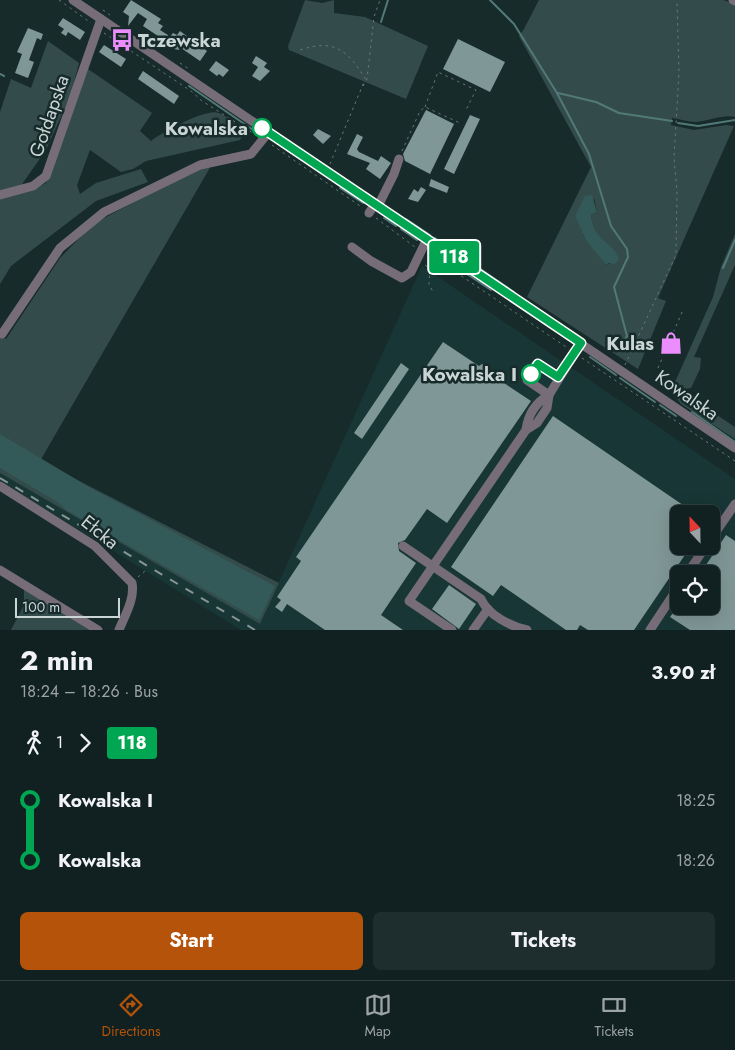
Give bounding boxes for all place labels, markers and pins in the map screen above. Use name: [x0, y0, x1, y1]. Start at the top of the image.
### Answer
bus stop icon: Tczewska: [109, 27, 135, 53]
place label: Tczewska: [138, 27, 221, 54]
place label: Kowalska: [165, 115, 248, 142]
marker: Kowalska: [252, 118, 272, 138]
place label: Kulas: [606, 330, 654, 357]
shop icon: Kulas: [658, 330, 684, 356]
place label: Kowalska I: [422, 361, 517, 388]
marker: Kowalska I: [521, 364, 541, 384]

